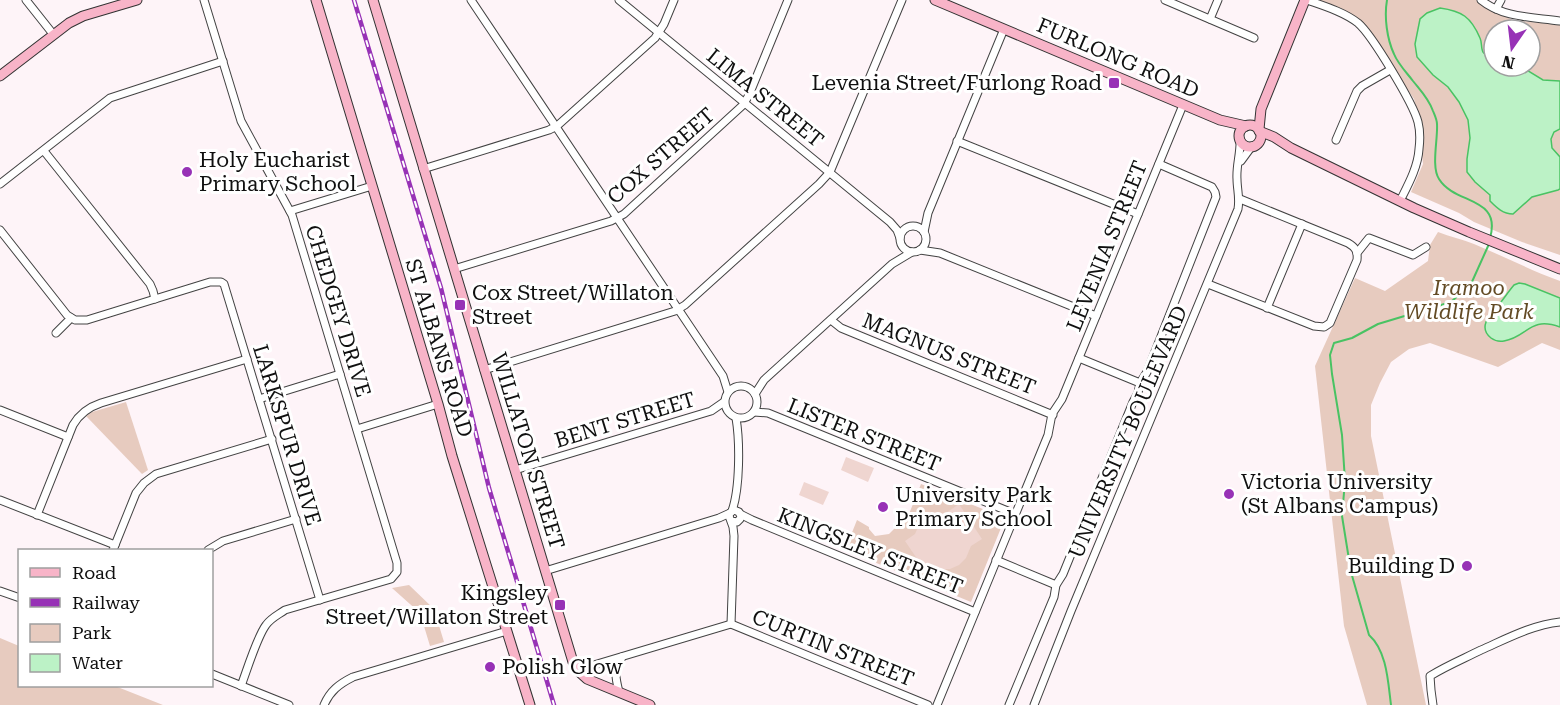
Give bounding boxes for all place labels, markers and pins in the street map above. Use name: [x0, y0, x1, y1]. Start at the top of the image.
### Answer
place label: Levenia Street/Furlong Road: [811, 71, 1103, 95]
marker: Levenia Street/Furlong Road: [1107, 76, 1121, 90]
place label: Holy Eucharist Primary School: [199, 148, 357, 196]
marker: Holy Eucharist Primary School: [180, 165, 194, 179]
place label: Cox Street/Willaton Street: [472, 281, 674, 329]
marker: Cox Street/Willaton Street: [453, 298, 467, 312]
place label: Victoria University (St Albans Campus): [1241, 470, 1438, 518]
place label: University Park Primary School: [895, 483, 1053, 531]
marker: Victoria University (St Albans Campus): [1222, 487, 1236, 501]
marker: University Park Primary School: [876, 500, 890, 514]
place label: Building D: [1348, 554, 1455, 578]
marker: Building D: [1460, 559, 1474, 573]
place label: Kingsley Street/Willaton Street: [326, 581, 549, 629]
marker: Kingsley Street/Willaton Street: [553, 598, 567, 612]
place label: Polish Glow: [502, 655, 623, 679]
marker: Polish Glow: [483, 660, 497, 674]

